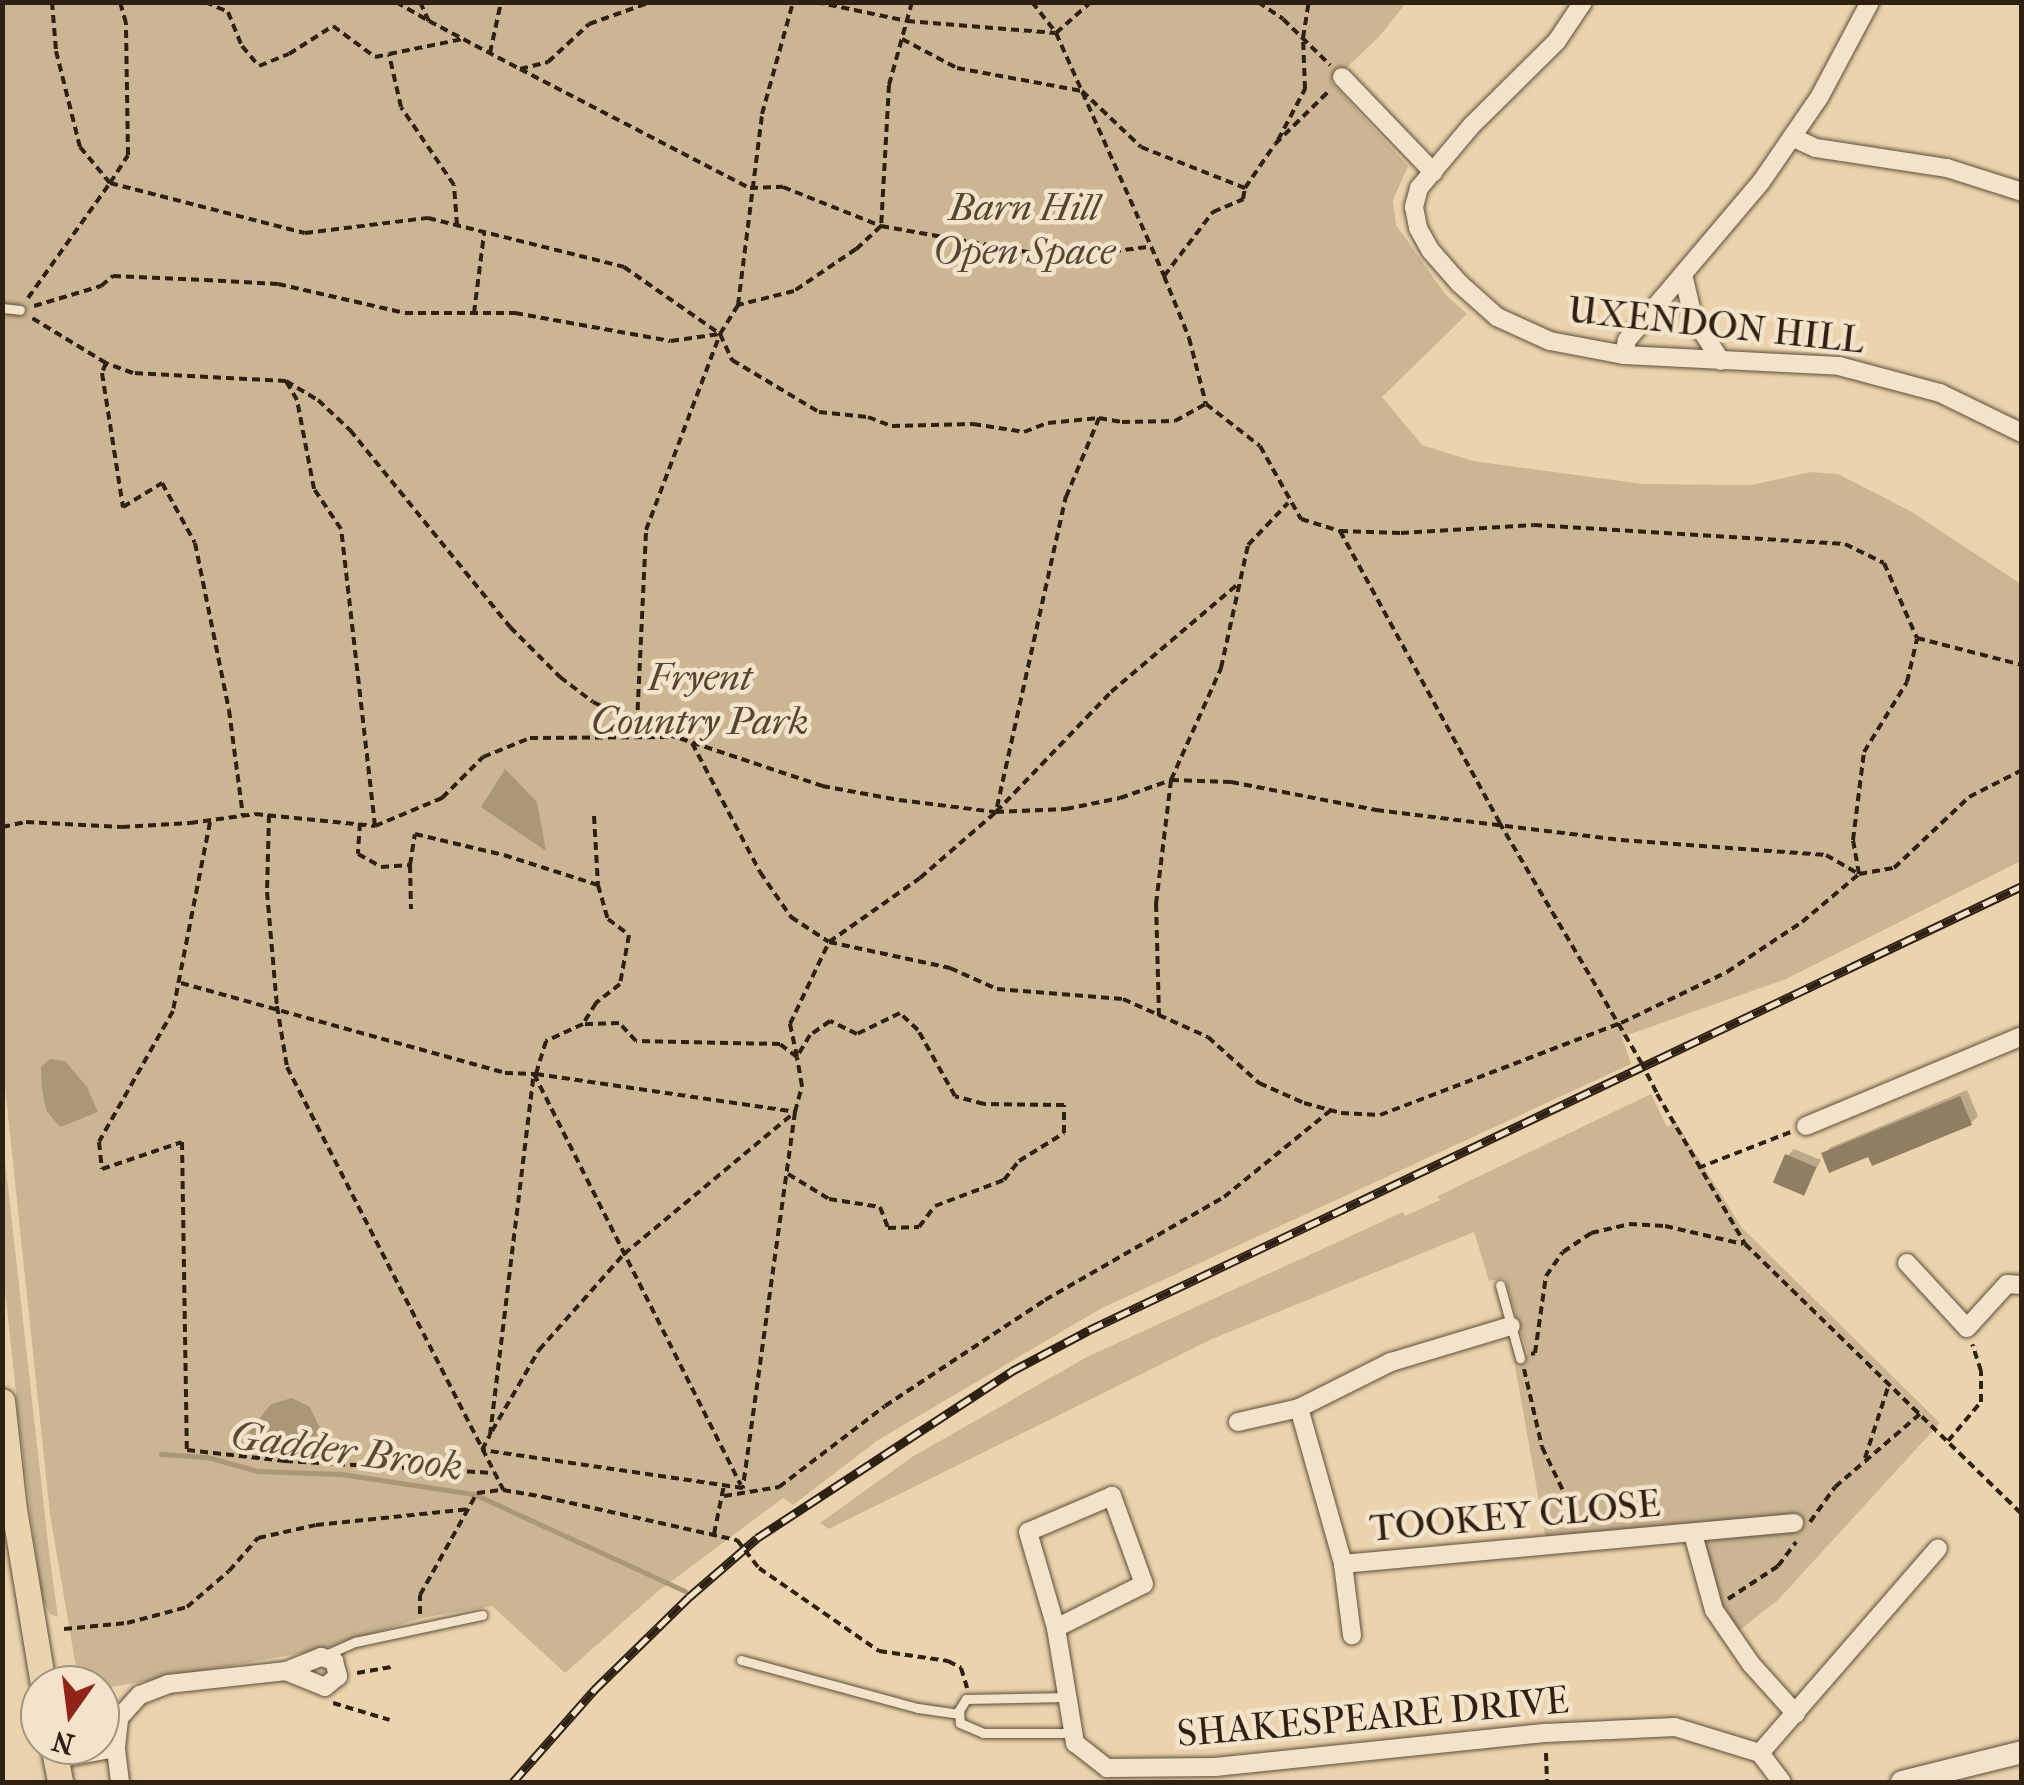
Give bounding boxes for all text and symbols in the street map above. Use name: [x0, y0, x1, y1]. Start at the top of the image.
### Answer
park label: Barn Hill Open Space: [933, 185, 1115, 274]
street label: UXENDON HILL: [1566, 287, 1866, 363]
park label: Fryent Country Park: [591, 655, 809, 744]
water label: Gadder Brook: [228, 1411, 466, 1491]
street label: TOOKEY CLOSE: [1368, 1481, 1662, 1551]
north arrow: [20, 1665, 120, 1765]
street label: SHAKESPEARE DRIVE: [1175, 1677, 1571, 1757]
text: N: [49, 1724, 77, 1761]

